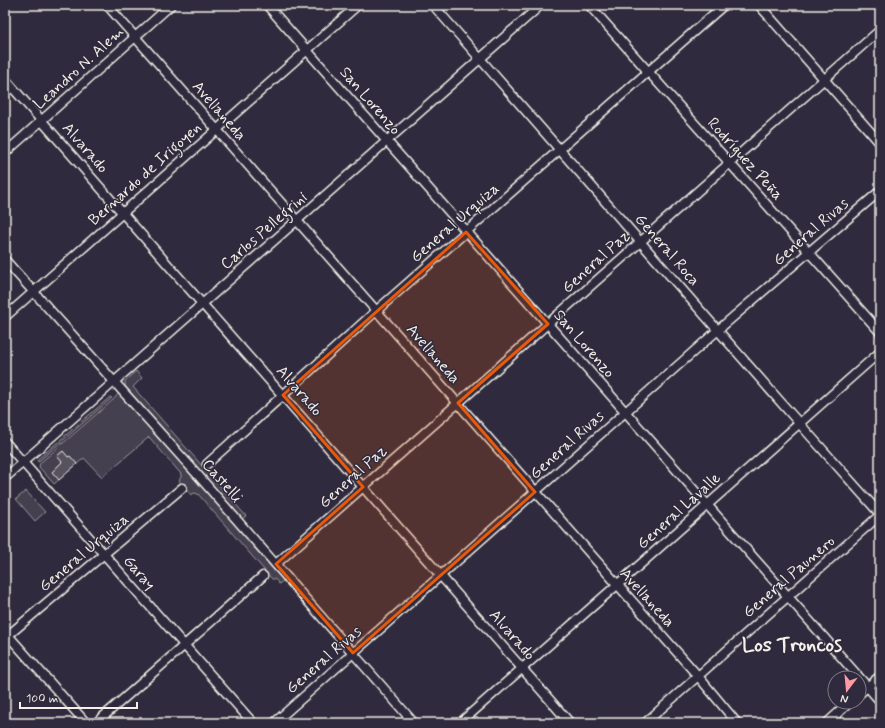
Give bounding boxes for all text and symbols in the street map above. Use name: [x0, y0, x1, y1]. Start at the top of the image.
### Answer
street label: Leandro N. Alem: [29, 22, 129, 114]
street label: San Lorenzo: [335, 63, 405, 140]
street label: Avellaneda: [187, 77, 251, 146]
street label: Rodríguez Peña: [702, 113, 788, 205]
street label: Bernardo de Irigoyen: [84, 117, 207, 231]
street label: Alvarado: [57, 118, 113, 178]
street label: General Urquiza: [406, 178, 504, 268]
street label: Carlos Pellegrini: [216, 187, 313, 275]
street label: General Rivas: [769, 193, 853, 271]
street label: General Roca: [630, 209, 704, 291]
street label: General Paz: [557, 226, 635, 298]
street label: San Lorenzo: [549, 306, 619, 383]
street label: Avellaneda: [401, 320, 465, 389]
street label: Alvarado: [271, 361, 327, 421]
street label: General Rivas: [525, 406, 609, 484]
street label: General Paz: [314, 441, 392, 513]
street label: Castelli: [197, 455, 247, 507]
street label: General Lavalle: [633, 467, 726, 554]
street label: General Urquiza: [35, 509, 133, 597]
street label: General Paunero: [738, 531, 840, 623]
street label: Garay: [118, 551, 160, 595]
street label: Avellaneda: [615, 564, 679, 632]
street label: Alvarado: [484, 605, 540, 665]
street label: General Rivas: [282, 621, 366, 699]
district label: Los Troncos: [742, 632, 842, 659]
north arrow: [827, 670, 867, 710]
scale bar: [20, 684, 137, 710]
text: 100 m: [26, 691, 58, 707]
text: N: [839, 691, 850, 706]

